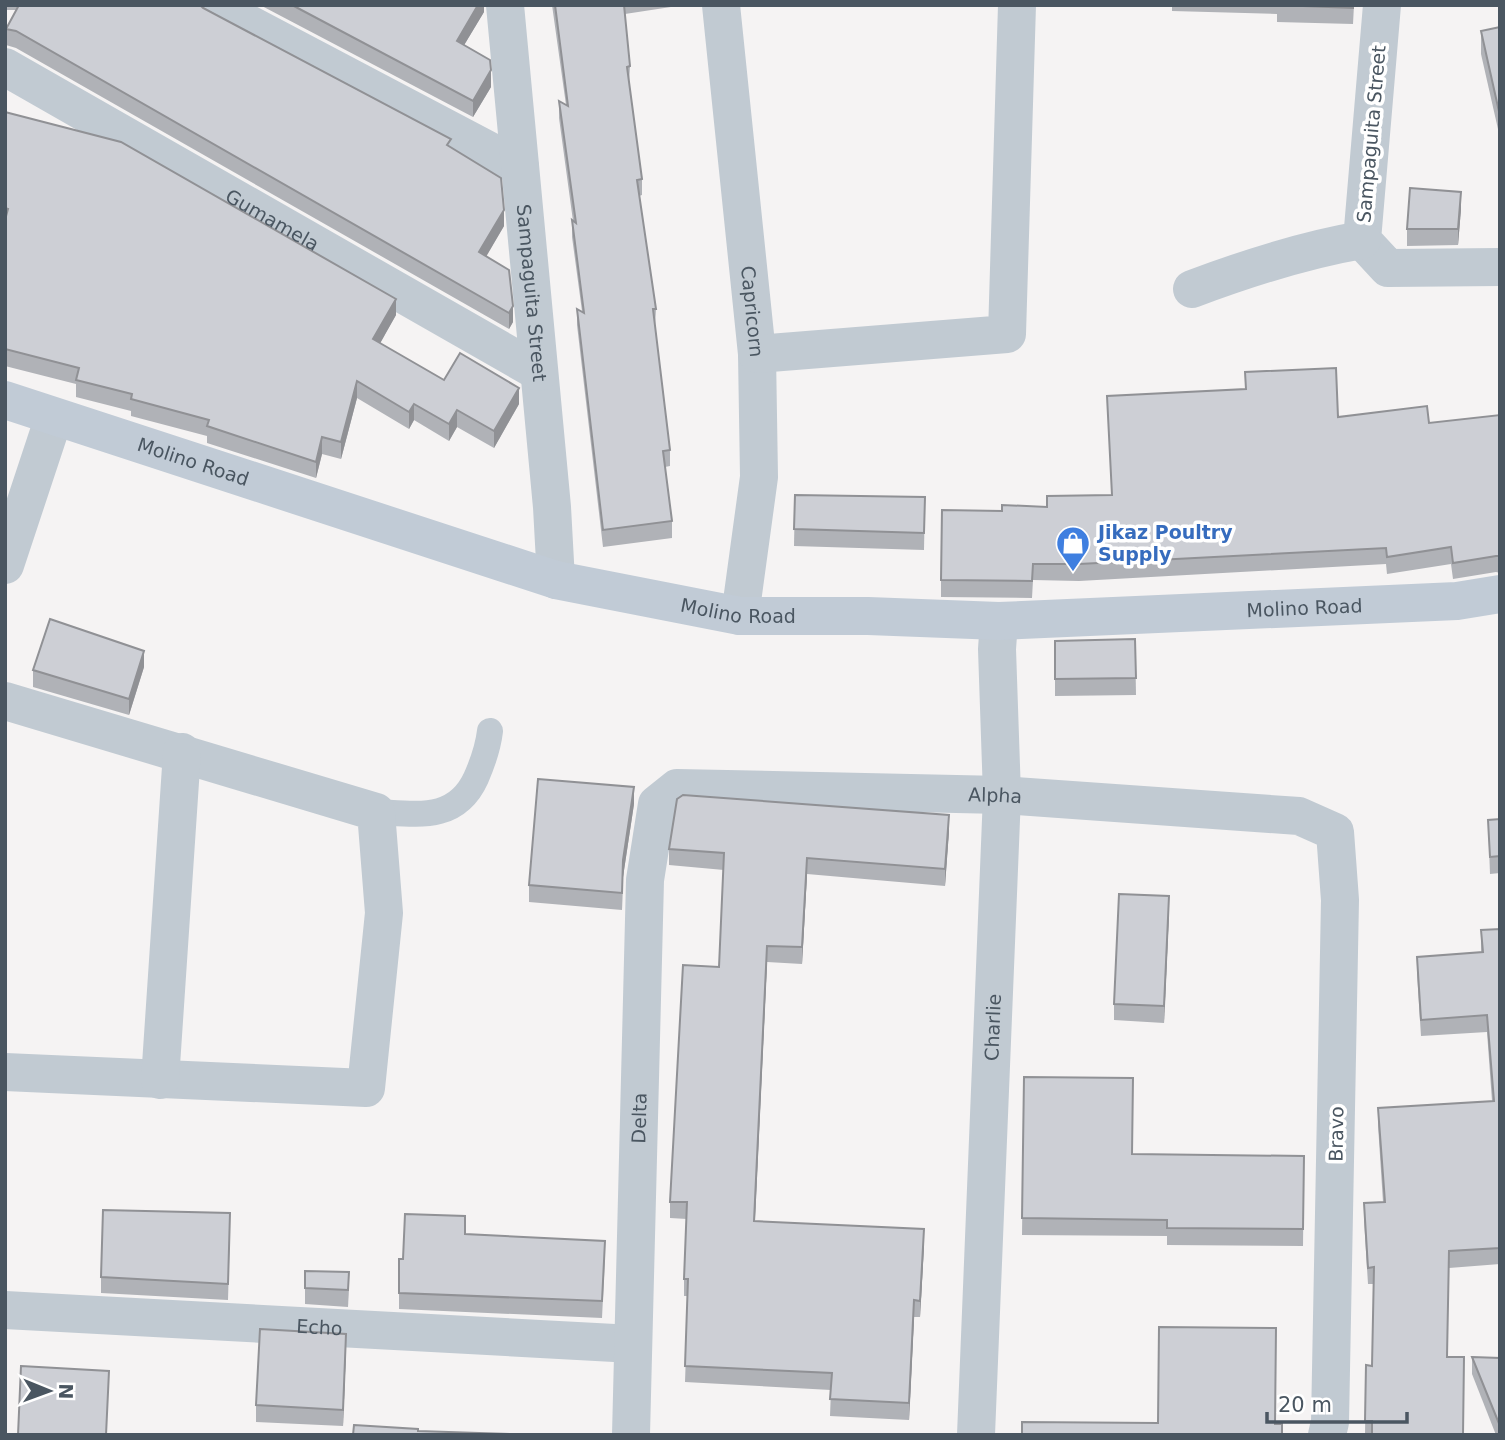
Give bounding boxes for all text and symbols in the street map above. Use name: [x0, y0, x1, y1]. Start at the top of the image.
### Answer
street label: Sampaguita Street: [1352, 44, 1390, 224]
street label: Gumamela: [222, 184, 323, 255]
street label: Sampaguita Street: [513, 203, 551, 383]
street label: Capricorn: [737, 265, 768, 358]
street label: Molino Road: [135, 433, 252, 490]
place label: Jikaz Poultry Supply: [1096, 521, 1233, 565]
shop icon: Jikaz Poultry Supply: [1054, 524, 1092, 573]
street label: Molino Road: [679, 594, 796, 627]
street label: Molino Road: [1246, 594, 1363, 621]
street label: Alpha: [968, 783, 1023, 807]
street label: Charlie: [980, 993, 1005, 1061]
street label: Delta: [627, 1092, 651, 1144]
street label: Bravo: [1325, 1106, 1347, 1162]
street label: Echo: [296, 1315, 343, 1339]
north arrow: [14, 1356, 84, 1426]
scale bar: [1267, 1380, 1407, 1424]
text: N: [55, 1383, 77, 1399]
text: 20 m: [1278, 1393, 1332, 1417]

